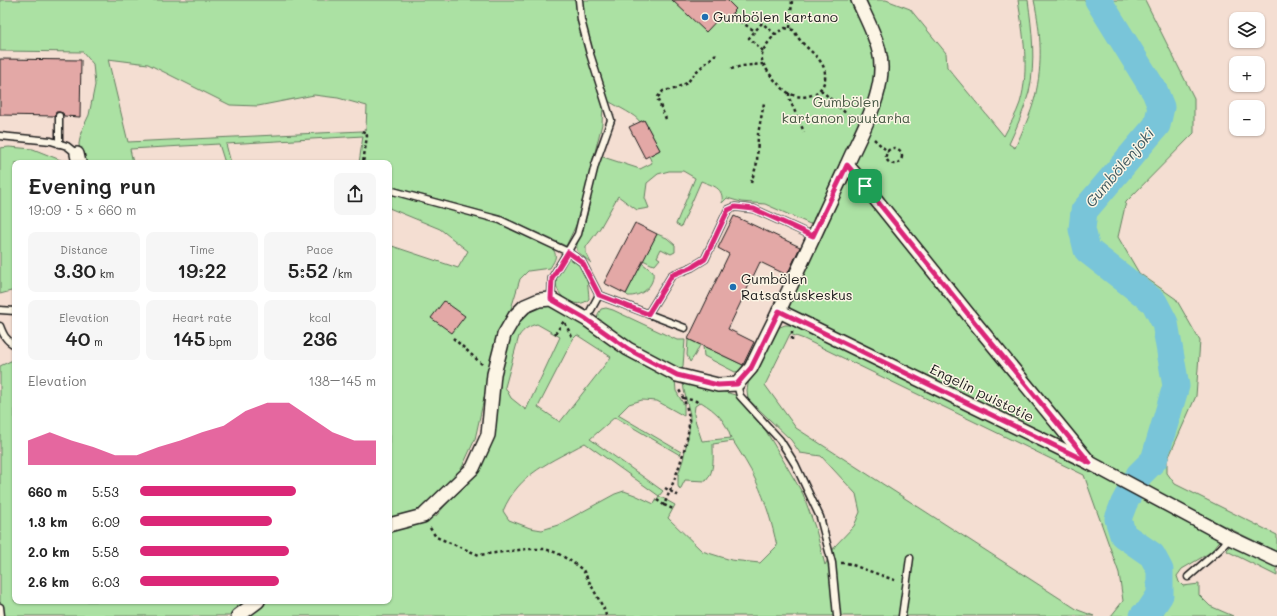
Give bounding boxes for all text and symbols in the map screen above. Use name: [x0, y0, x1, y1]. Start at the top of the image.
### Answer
place label: Gumbölen kartano: [713, 7, 838, 26]
marker: Gumbölen kartano: [700, 12, 710, 22]
map controls: [1229, 12, 1265, 136]
button: layers: [1229, 12, 1265, 48]
button: +: [1229, 56, 1265, 92]
park label: Gumbölen kartanon puutarha: [782, 92, 910, 127]
button: −: [1229, 100, 1265, 136]
water label: Gumbölenjoki: [1080, 123, 1159, 211]
pin: [848, 169, 882, 203]
text: Evening run: [28, 171, 156, 200]
button: share: [334, 173, 376, 215]
icon: arrive: [854, 175, 876, 197]
text: 19:09 · 5 × 660 m: [28, 201, 136, 218]
text: Distance: [60, 242, 108, 257]
text: Time: [189, 242, 215, 257]
text: Pace: [307, 242, 333, 257]
text: 3.30: [54, 257, 96, 283]
text: 19:22: [177, 257, 227, 283]
text: 5:52: [288, 257, 328, 283]
text: km: [96, 266, 114, 281]
text: /km: [328, 266, 352, 281]
place label: Gumbölen Ratsastuskeskus: [741, 269, 853, 304]
marker: Gumbölen Ratsastuskeskus: [728, 282, 738, 292]
text: Elevation: [59, 310, 109, 325]
text: Heart rate: [172, 310, 232, 325]
text: kcal: [309, 310, 331, 325]
text: 40: [65, 325, 90, 351]
text: 145: [172, 325, 205, 351]
text: 236: [302, 325, 338, 351]
text: m: [90, 334, 103, 349]
text: bpm: [205, 334, 232, 349]
street label: Engelin puistotie: [927, 359, 1037, 426]
text: Elevation: [28, 372, 86, 389]
text: 138–145 m: [309, 372, 376, 389]
text: 660 m: [28, 483, 67, 500]
text: 5:53: [92, 483, 119, 500]
text: 1.3 km: [28, 513, 68, 530]
text: 6:09: [92, 513, 120, 530]
text: 2.0 km: [28, 543, 70, 560]
text: 5:58: [92, 543, 119, 560]
text: 2.6 km: [28, 573, 69, 590]
text: 6:03: [92, 573, 120, 590]

